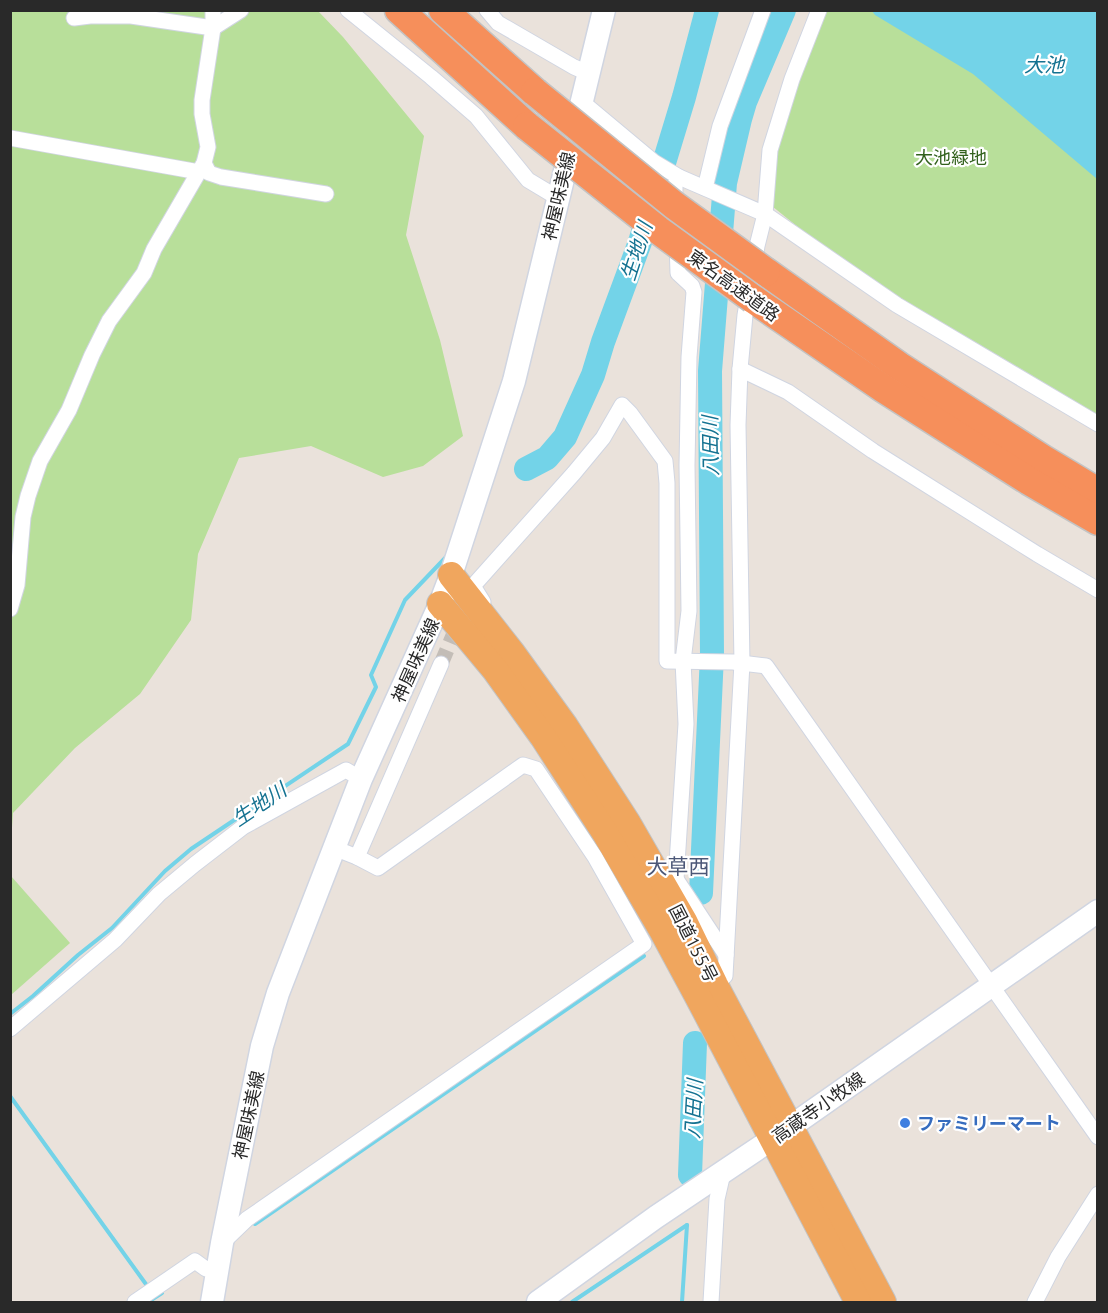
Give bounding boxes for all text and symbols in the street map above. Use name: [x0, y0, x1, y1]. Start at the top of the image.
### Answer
water label: 大池: [1024, 53, 1066, 76]
park label: 大池緑地: [915, 147, 987, 167]
street label: 神屋味美線: [538, 150, 578, 242]
water label: 生地川: [616, 217, 657, 283]
street label: 東名高速道路: [684, 245, 784, 325]
water label: 八田川: [698, 414, 722, 476]
street label: 神屋味美線: [388, 615, 442, 705]
water label: 生地川: [228, 777, 292, 830]
district label: 大草西: [647, 854, 710, 878]
street label: 国道155号: [666, 901, 722, 985]
street label: 高蔵寺小牧線: [768, 1068, 868, 1146]
street label: 神屋味美線: [229, 1069, 267, 1161]
water label: 八田川: [680, 1076, 706, 1140]
place label: ファミリーマート: [917, 1113, 1061, 1133]
marker: ファミリーマート: [898, 1116, 912, 1130]

